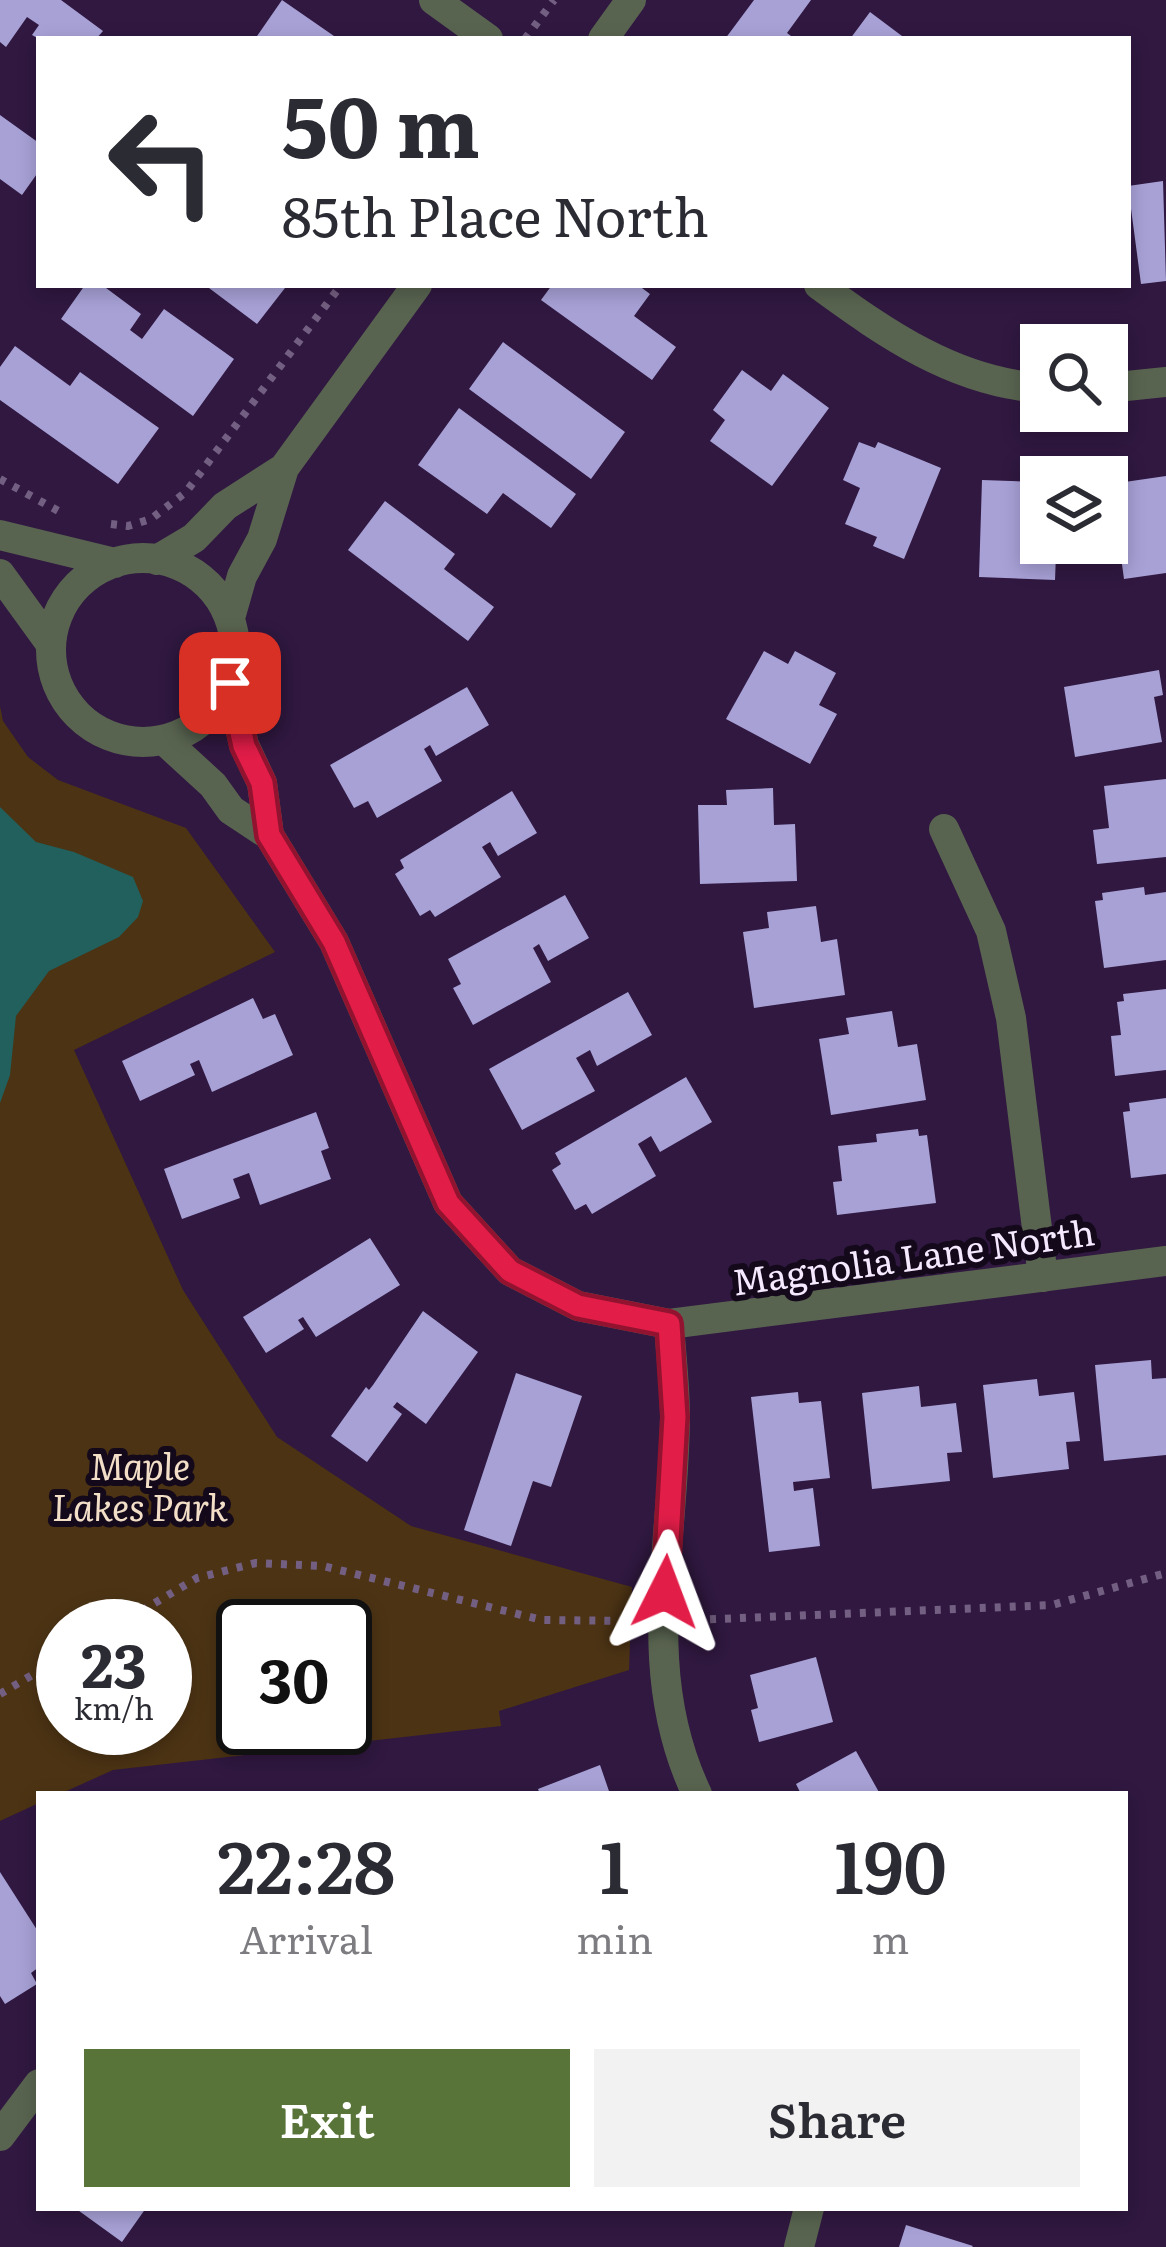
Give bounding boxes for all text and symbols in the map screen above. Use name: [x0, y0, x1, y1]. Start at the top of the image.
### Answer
text: 50 m: [282, 59, 480, 184]
icon: left: [84, 84, 240, 240]
text: 85th Place North: [282, 173, 709, 254]
map controls: [1020, 324, 1128, 564]
button: search: [1020, 324, 1128, 432]
button: layers: [1020, 456, 1128, 564]
pin: [179, 632, 281, 734]
icon: arrive: [197, 650, 263, 716]
street label: Magnolia Lane North: [728, 1203, 1098, 1307]
park label: Maple Lakes Park: [52, 1438, 228, 1532]
position arrow: [602, 1529, 728, 1655]
speed limit sign: 30: [216, 1599, 372, 1755]
text: 23: [81, 1617, 147, 1706]
text: km/h: [74, 1685, 154, 1729]
text: 22:28: [217, 1809, 395, 1916]
text: 1: [600, 1809, 629, 1916]
text: 190: [834, 1809, 947, 1916]
text: Arrival: [240, 1908, 373, 1966]
text: min: [576, 1908, 653, 1966]
text: m: [872, 1908, 909, 1966]
button: Exit: [84, 2049, 570, 2187]
button: Share: [594, 2049, 1080, 2187]

